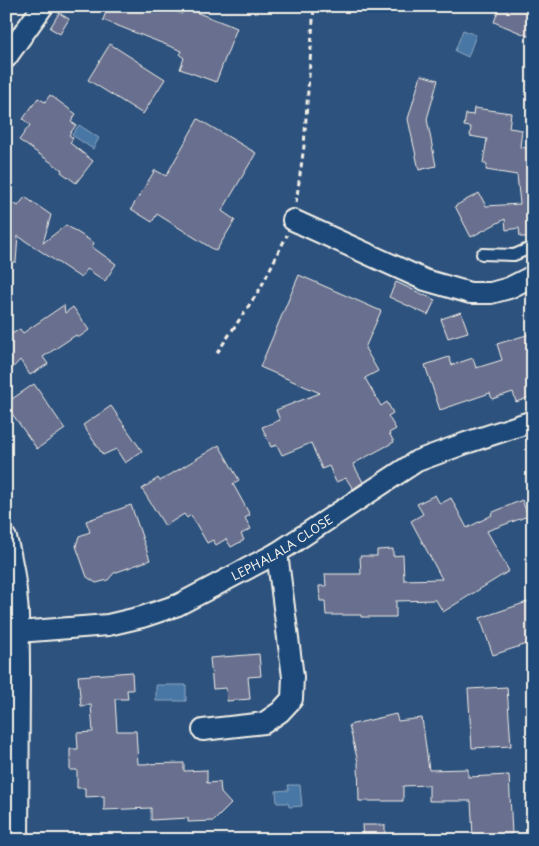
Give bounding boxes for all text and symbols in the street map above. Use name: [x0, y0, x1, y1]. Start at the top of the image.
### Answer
street label: LEPHALALA CLOSE: [228, 510, 336, 585]

